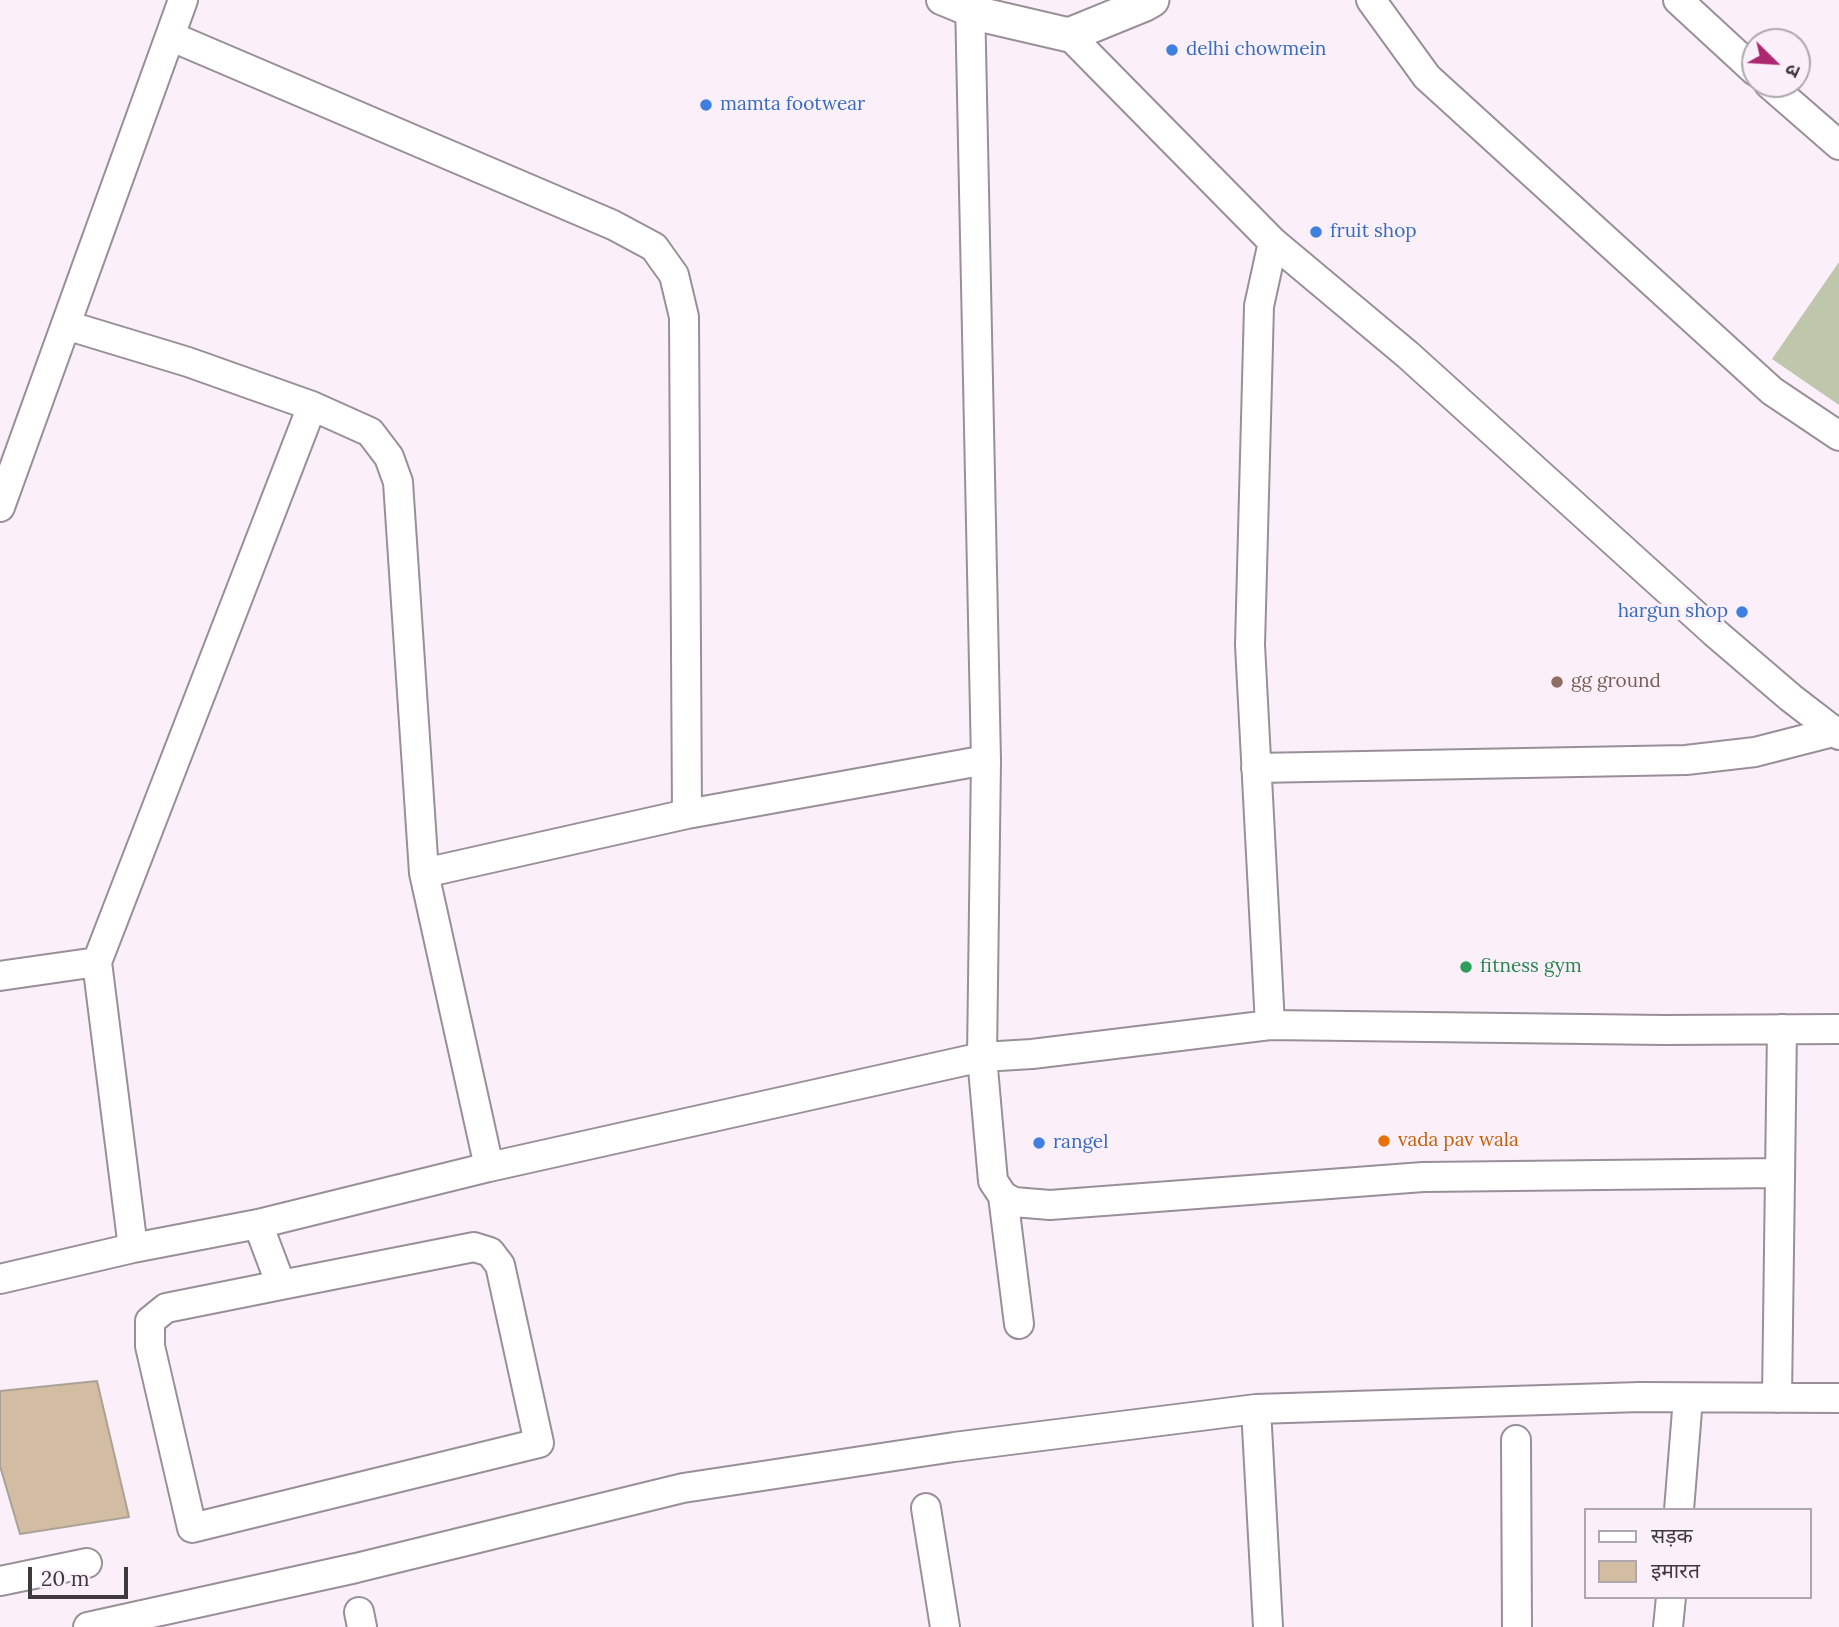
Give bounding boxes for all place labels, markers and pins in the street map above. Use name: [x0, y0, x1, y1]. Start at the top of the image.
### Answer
place label: delhi chowmein: [1186, 39, 1326, 61]
marker: delhi chowmein: [1164, 42, 1180, 58]
place label: mamta footwear: [720, 94, 865, 116]
marker: mamta footwear: [698, 97, 714, 113]
place label: fruit shop: [1330, 221, 1417, 243]
marker: fruit shop: [1308, 224, 1324, 240]
place label: hargun shop: [1618, 601, 1728, 623]
marker: hargun shop: [1734, 604, 1750, 620]
place label: gg ground: [1571, 671, 1661, 693]
marker: gg ground: [1549, 674, 1565, 690]
place label: fitness gym: [1480, 956, 1582, 978]
marker: fitness gym: [1458, 959, 1474, 975]
place label: vada pav wala: [1398, 1130, 1519, 1152]
place label: rangel: [1053, 1132, 1108, 1154]
marker: vada pav wala: [1376, 1133, 1392, 1149]
marker: rangel: [1031, 1135, 1047, 1151]

